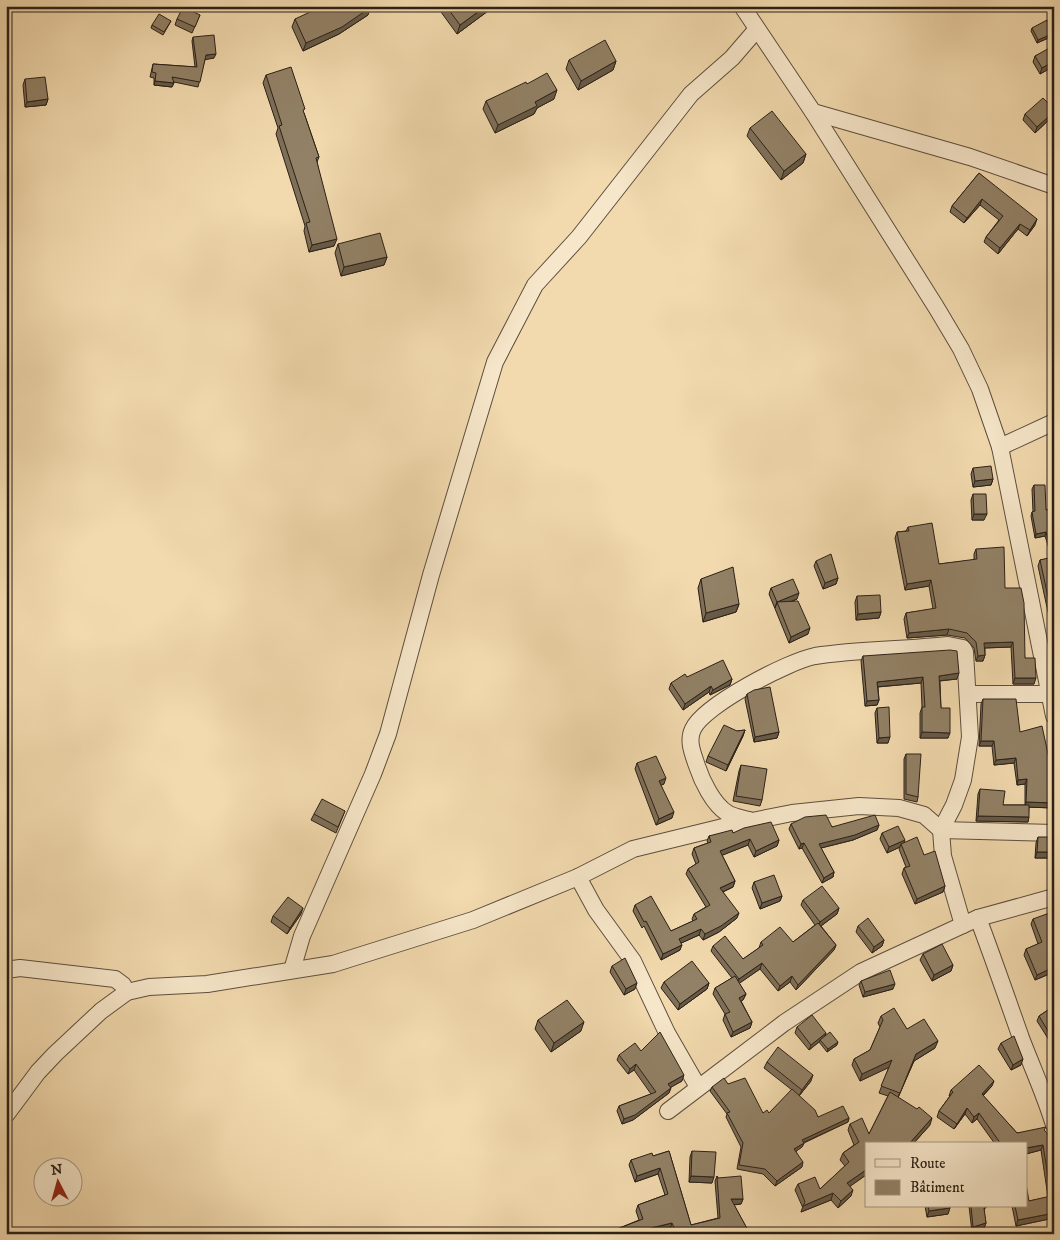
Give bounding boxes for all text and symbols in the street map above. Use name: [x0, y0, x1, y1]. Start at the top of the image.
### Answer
legend: [865, 1142, 1028, 1208]
text: Route: [910, 1154, 945, 1173]
north arrow: [32, 1158, 82, 1208]
text: N: [50, 1160, 64, 1180]
text: Bâtiment: [910, 1178, 965, 1197]

